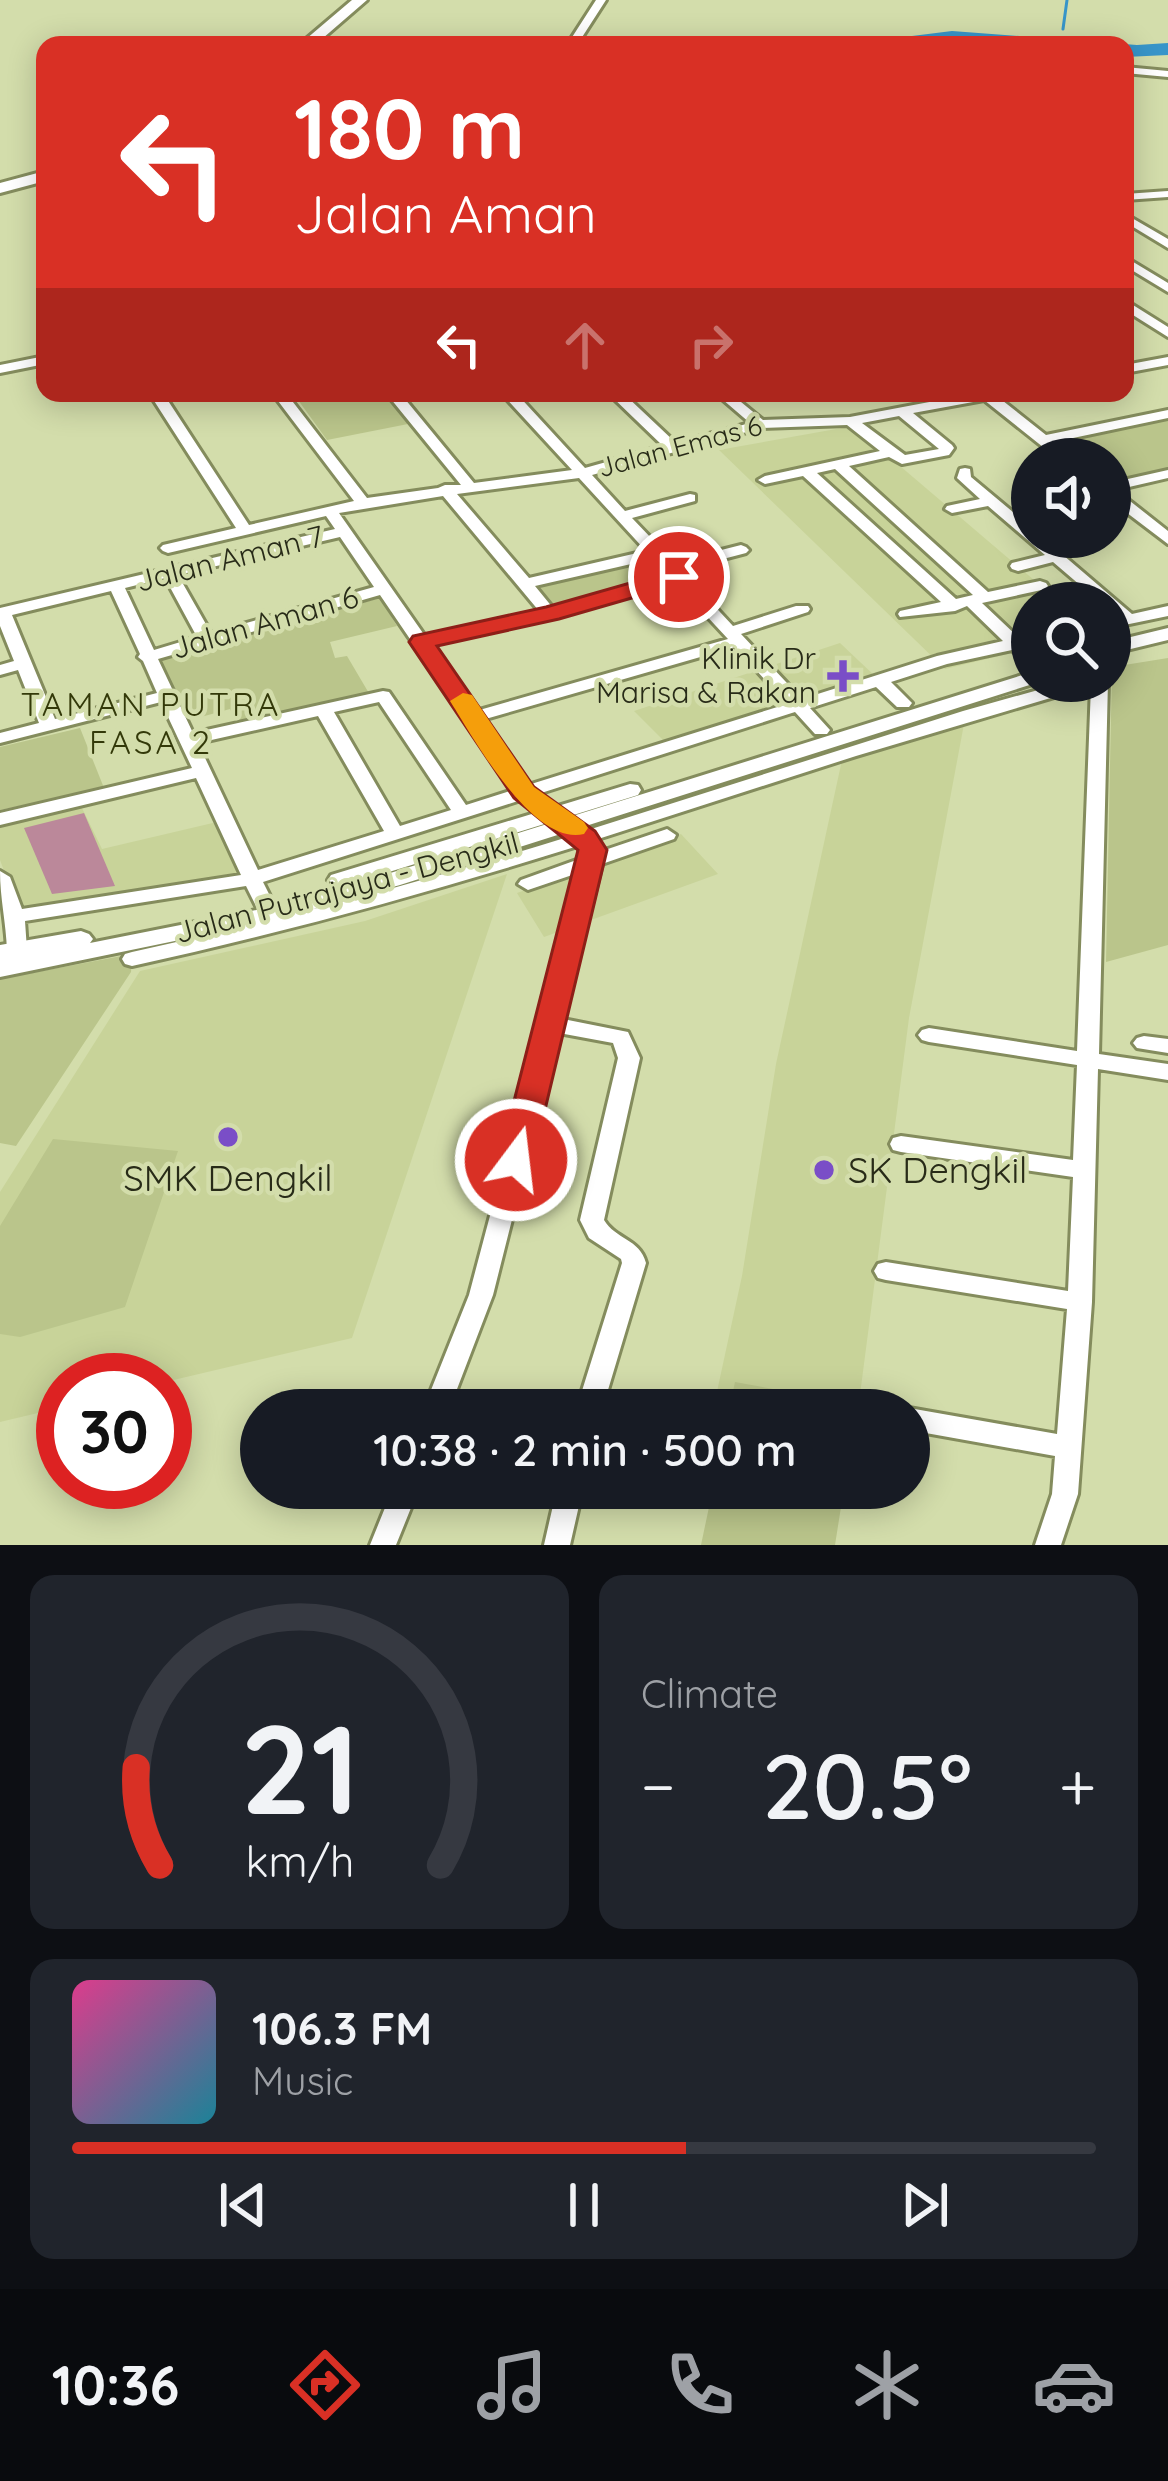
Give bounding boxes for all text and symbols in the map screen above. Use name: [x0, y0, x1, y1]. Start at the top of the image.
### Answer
text: 180 m: [294, 75, 525, 180]
icon: left: [96, 84, 252, 240]
text: Jalan Aman: [294, 179, 597, 247]
icon: left: [426, 312, 492, 378]
icon: ahead: [552, 312, 618, 378]
icon: right: [678, 312, 744, 378]
street label: Jalan Emas 6: [594, 408, 765, 484]
map controls: [1011, 438, 1131, 702]
button: sound: [1011, 438, 1131, 558]
street label: Jalan Aman 7: [132, 516, 327, 600]
pin: [628, 526, 730, 628]
icon: arrive: [646, 544, 712, 610]
street label: Jalan Aman 6: [167, 577, 363, 667]
button: search: [1011, 582, 1131, 702]
place label: Klinik Dr Marisa & Rakan: [596, 639, 816, 711]
marker: Klinik Dr Marisa & Rakan: [827, 660, 859, 692]
district label: TAMAN PUTRA FASA 2: [21, 683, 281, 762]
street label: Jalan Putrajaya - Dengkil: [171, 823, 523, 951]
position arrow: [453, 1097, 579, 1223]
marker: SMK Dengkil: [215, 1124, 241, 1150]
place label: SK Dengkil: [848, 1147, 1027, 1192]
place label: SMK Dengkil: [123, 1155, 333, 1200]
marker: SK Dengkil: [811, 1157, 837, 1183]
speed limit sign: 30: [36, 1353, 192, 1509]
text: 10:38 · 2 min · 500 m: [373, 1421, 797, 1477]
text: Climate: [641, 1669, 778, 1718]
text: 21: [240, 1689, 359, 1845]
text: 20.5°: [762, 1729, 972, 1842]
text: −: [641, 1744, 675, 1827]
text: +: [1059, 1744, 1096, 1827]
text: km/h: [245, 1834, 354, 1888]
text: 106.3 FM: [252, 2000, 432, 2056]
text: Music: [252, 2056, 353, 2105]
icon: previous: [210, 2172, 276, 2238]
icon: pause: [551, 2172, 617, 2238]
icon: next: [892, 2172, 958, 2238]
icon: directions: [283, 2343, 367, 2427]
icon: music: [470, 2343, 554, 2427]
icon: phone: [658, 2343, 742, 2427]
icon: climate: [845, 2343, 929, 2427]
icon: car: [1032, 2343, 1116, 2427]
text: 10:36: [52, 2351, 179, 2419]

